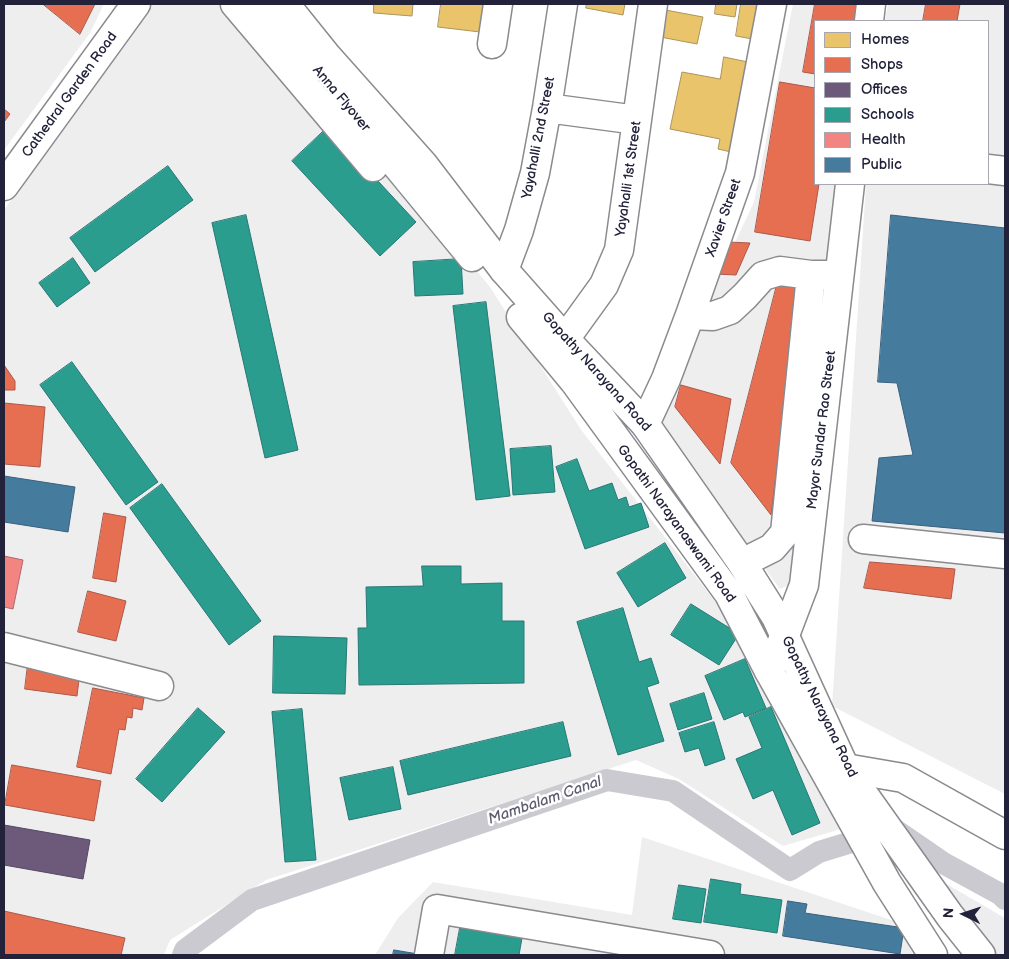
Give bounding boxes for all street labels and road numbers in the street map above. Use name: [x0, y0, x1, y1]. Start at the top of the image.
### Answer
street label: Cathedral Garden Road: [19, 29, 121, 161]
street label: Anna Flyover: [308, 62, 374, 136]
street label: Yayahalli 2nd Street: [519, 75, 559, 201]
street label: Yayahalli 1st Street: [613, 120, 645, 238]
street label: Xavier Street: [703, 177, 745, 259]
street label: Gopathy Narayana Road: [538, 309, 654, 435]
street label: Mayor Sundar Rao Street: [804, 350, 840, 510]
street label: Gopathi Narayanaswami Road: [613, 442, 739, 606]
street label: Gopathy Narayana Road: [777, 634, 861, 780]

